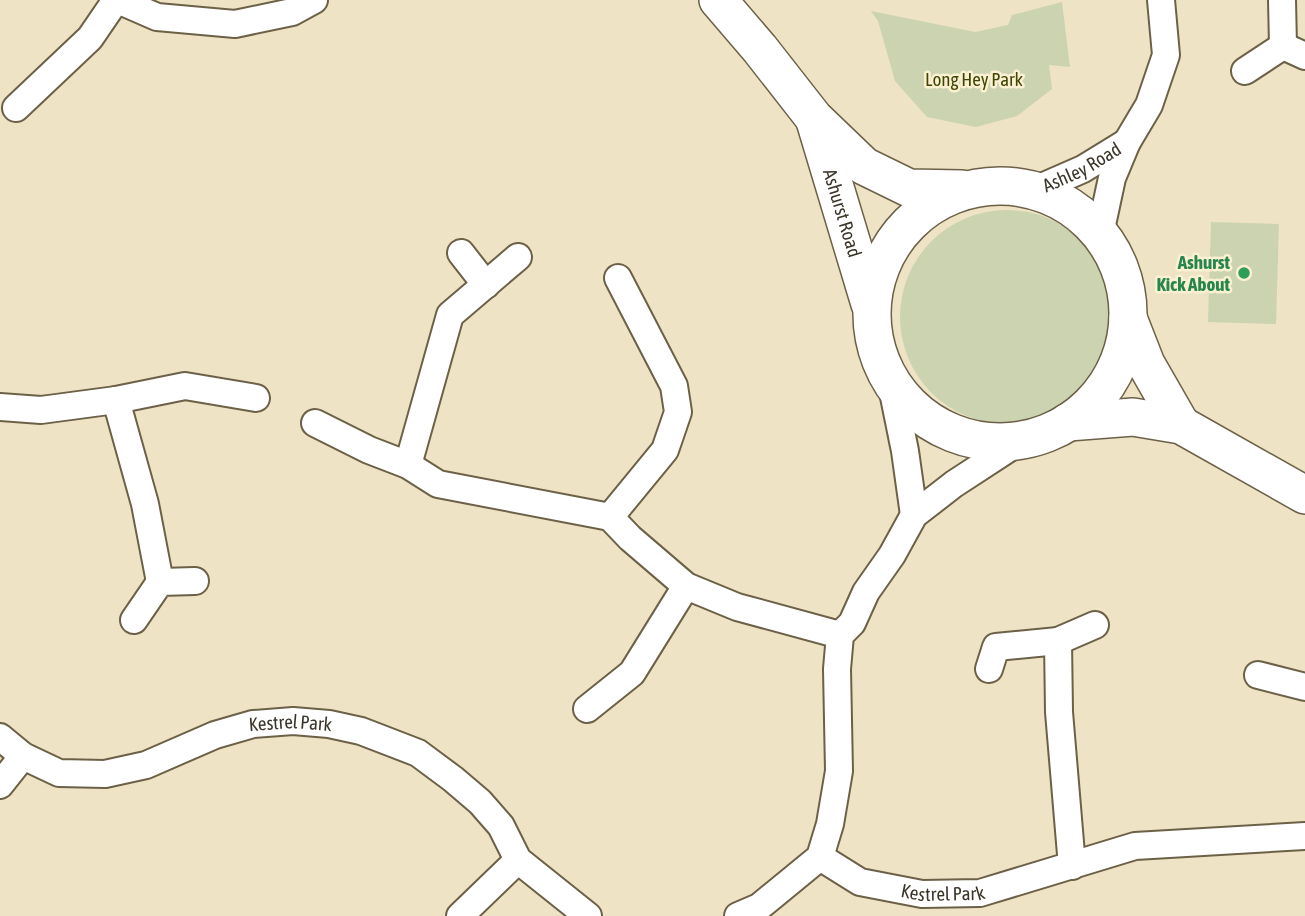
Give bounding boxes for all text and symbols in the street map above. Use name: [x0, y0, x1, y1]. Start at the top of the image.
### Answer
park label: Long Hey Park: [925, 68, 1024, 90]
street label: Ashley Road: [1039, 138, 1125, 196]
street label: Ashurst Road: [819, 166, 866, 260]
place label: Ashurst Kick About: [1156, 251, 1231, 295]
marker: Ashurst Kick About: [1236, 265, 1252, 281]
street label: Kestrel Park: [248, 710, 334, 735]
street label: Kestrel Park: [899, 879, 988, 905]

